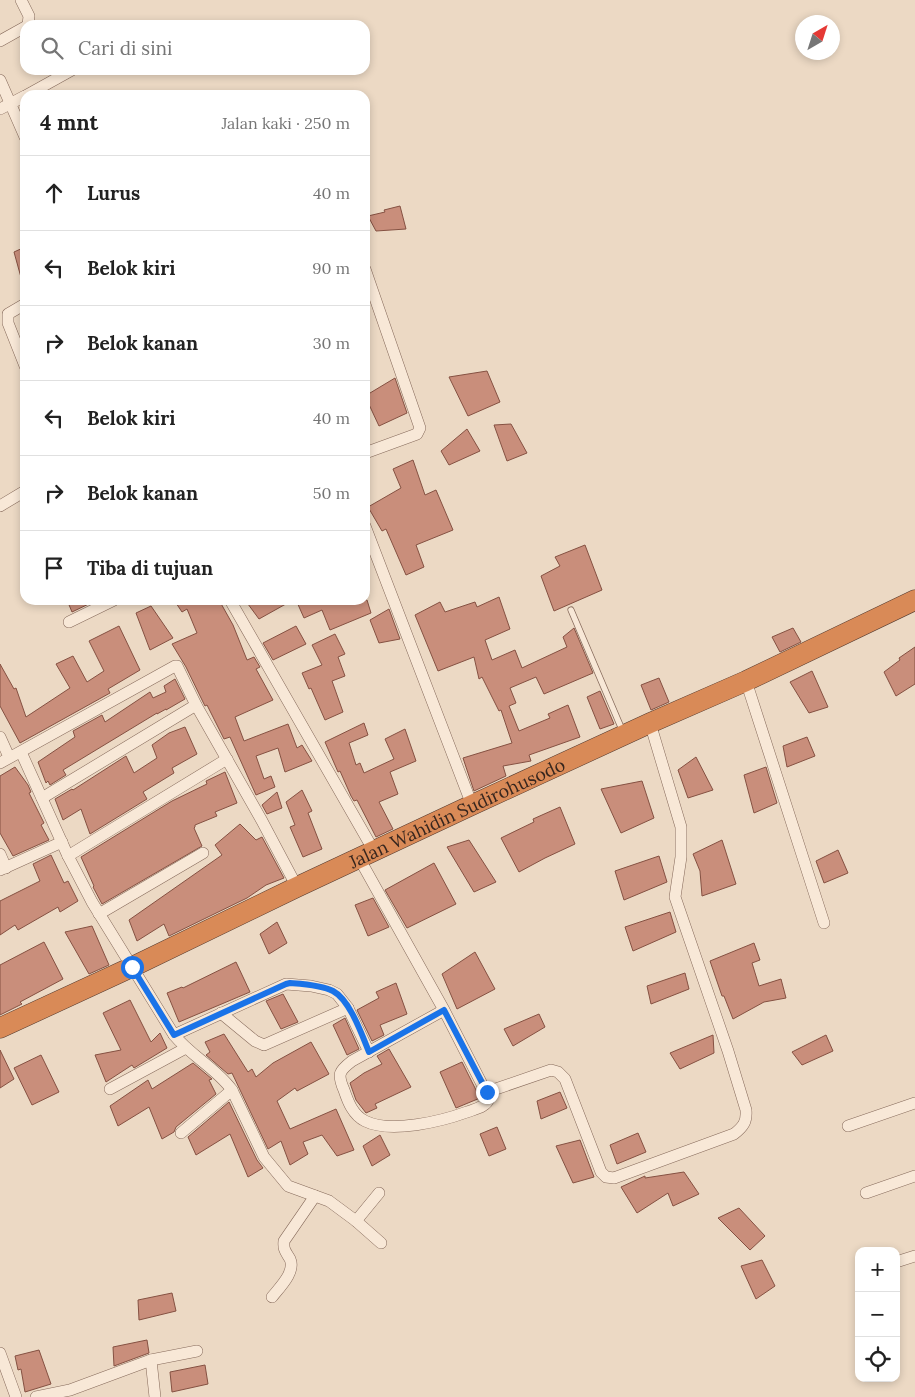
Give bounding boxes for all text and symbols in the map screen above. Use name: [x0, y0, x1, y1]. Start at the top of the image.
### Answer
north arrow: [795, 15, 840, 60]
search box: [20, 20, 370, 75]
icon: search: [38, 34, 66, 62]
text: Cari di sini: [78, 36, 172, 60]
text: 4 mnt: [40, 109, 98, 136]
text: Jalan kaki · 250 m: [221, 113, 350, 133]
icon: ahead: [40, 179, 68, 207]
text: Lurus: [87, 181, 140, 205]
text: 40 m: [313, 183, 350, 203]
icon: left: [40, 254, 68, 282]
text: Belok kiri: [87, 256, 176, 280]
text: 90 m: [312, 258, 350, 278]
icon: right: [40, 329, 68, 357]
text: Belok kanan: [87, 331, 198, 355]
text: 30 m: [313, 333, 350, 353]
icon: left: [40, 404, 68, 432]
text: Belok kiri: [87, 406, 176, 430]
text: 40 m: [313, 408, 350, 428]
icon: right: [40, 479, 68, 507]
text: Belok kanan: [87, 481, 198, 505]
text: 50 m: [313, 483, 350, 503]
icon: arrive: [40, 554, 68, 582]
text: Tiba di tujuan: [87, 556, 213, 580]
street label: Jalan Wahidin Sudirohusodo: [344, 752, 569, 873]
route start: [121, 956, 144, 979]
route end: [476, 1081, 499, 1104]
map controls: [855, 1247, 900, 1382]
button: +: [855, 1247, 900, 1292]
button: −: [855, 1292, 900, 1337]
button: locate: [855, 1337, 900, 1382]

